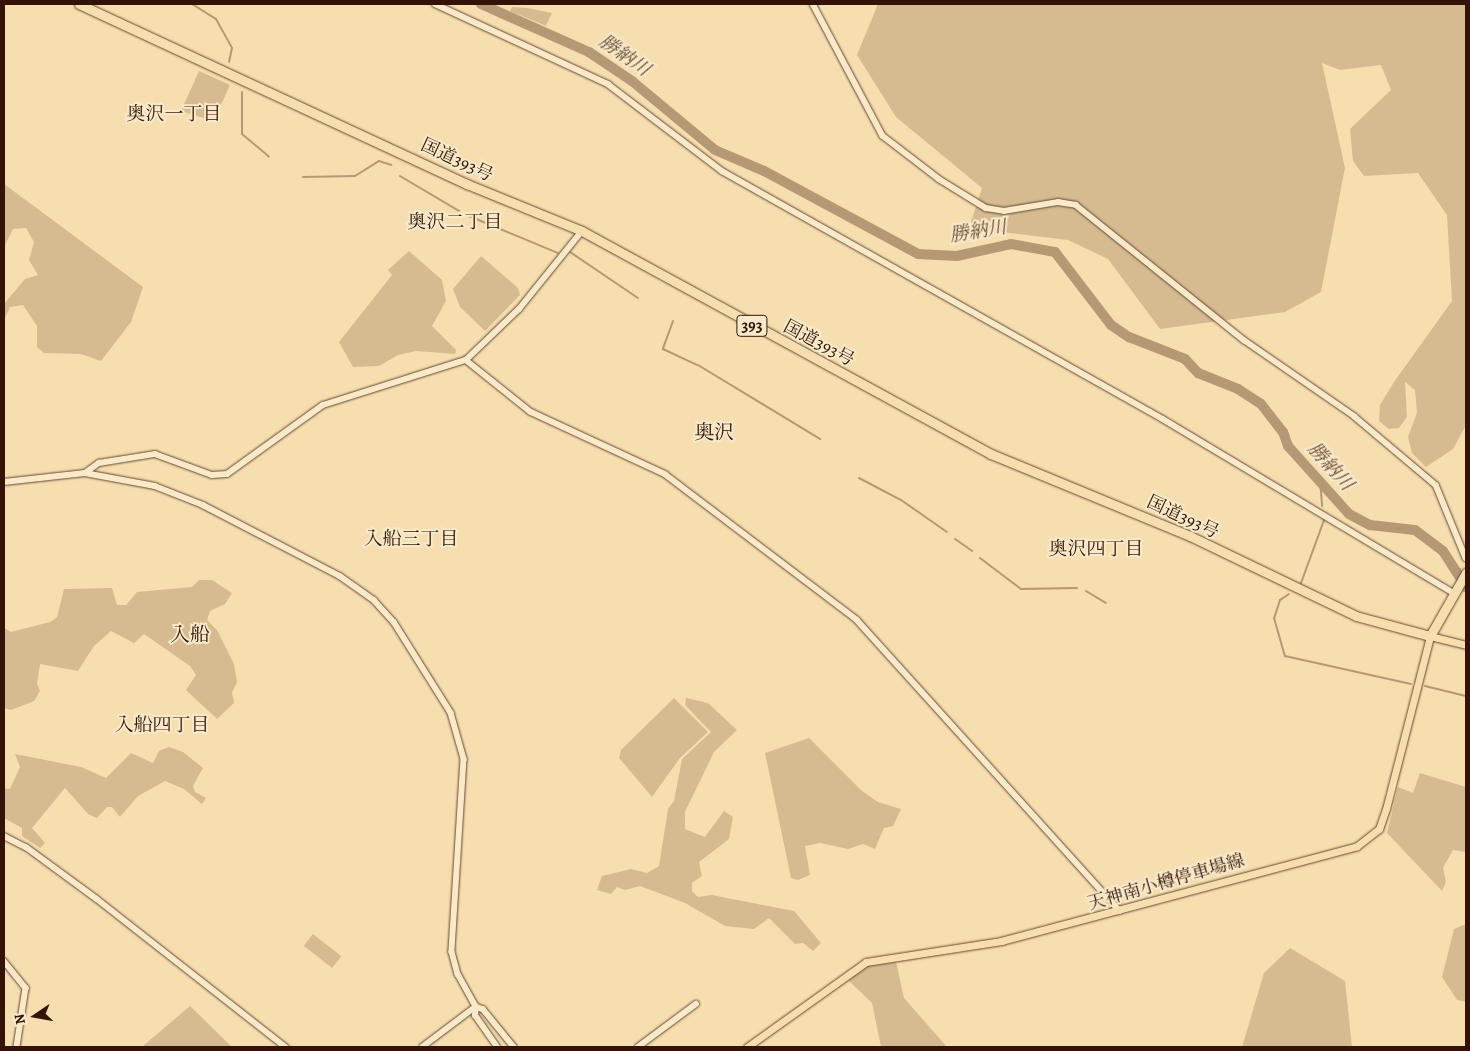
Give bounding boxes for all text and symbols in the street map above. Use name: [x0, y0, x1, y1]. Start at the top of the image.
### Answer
water label: 勝納川: [594, 30, 654, 82]
district label: 奥沢一丁目: [127, 104, 221, 126]
street label: 国道393号: [417, 134, 497, 186]
district label: 奥沢二丁目: [408, 212, 502, 234]
water label: 勝納川: [948, 216, 1008, 248]
road number: 393: [736, 312, 768, 340]
street label: 国道393号: [780, 315, 858, 371]
district label: 奥沢: [694, 420, 734, 444]
water label: 勝納川: [1302, 438, 1358, 496]
street label: 国道393号: [1143, 491, 1223, 543]
district label: 入船三丁目: [364, 529, 458, 551]
district label: 奥沢四丁目: [1049, 539, 1143, 561]
district label: 入船: [170, 622, 210, 646]
district label: 入船四丁目: [115, 715, 209, 737]
street label: 天神南小樽停車場線: [1085, 849, 1247, 915]
north arrow: [10, 991, 60, 1041]
text: N: [9, 1012, 30, 1026]

